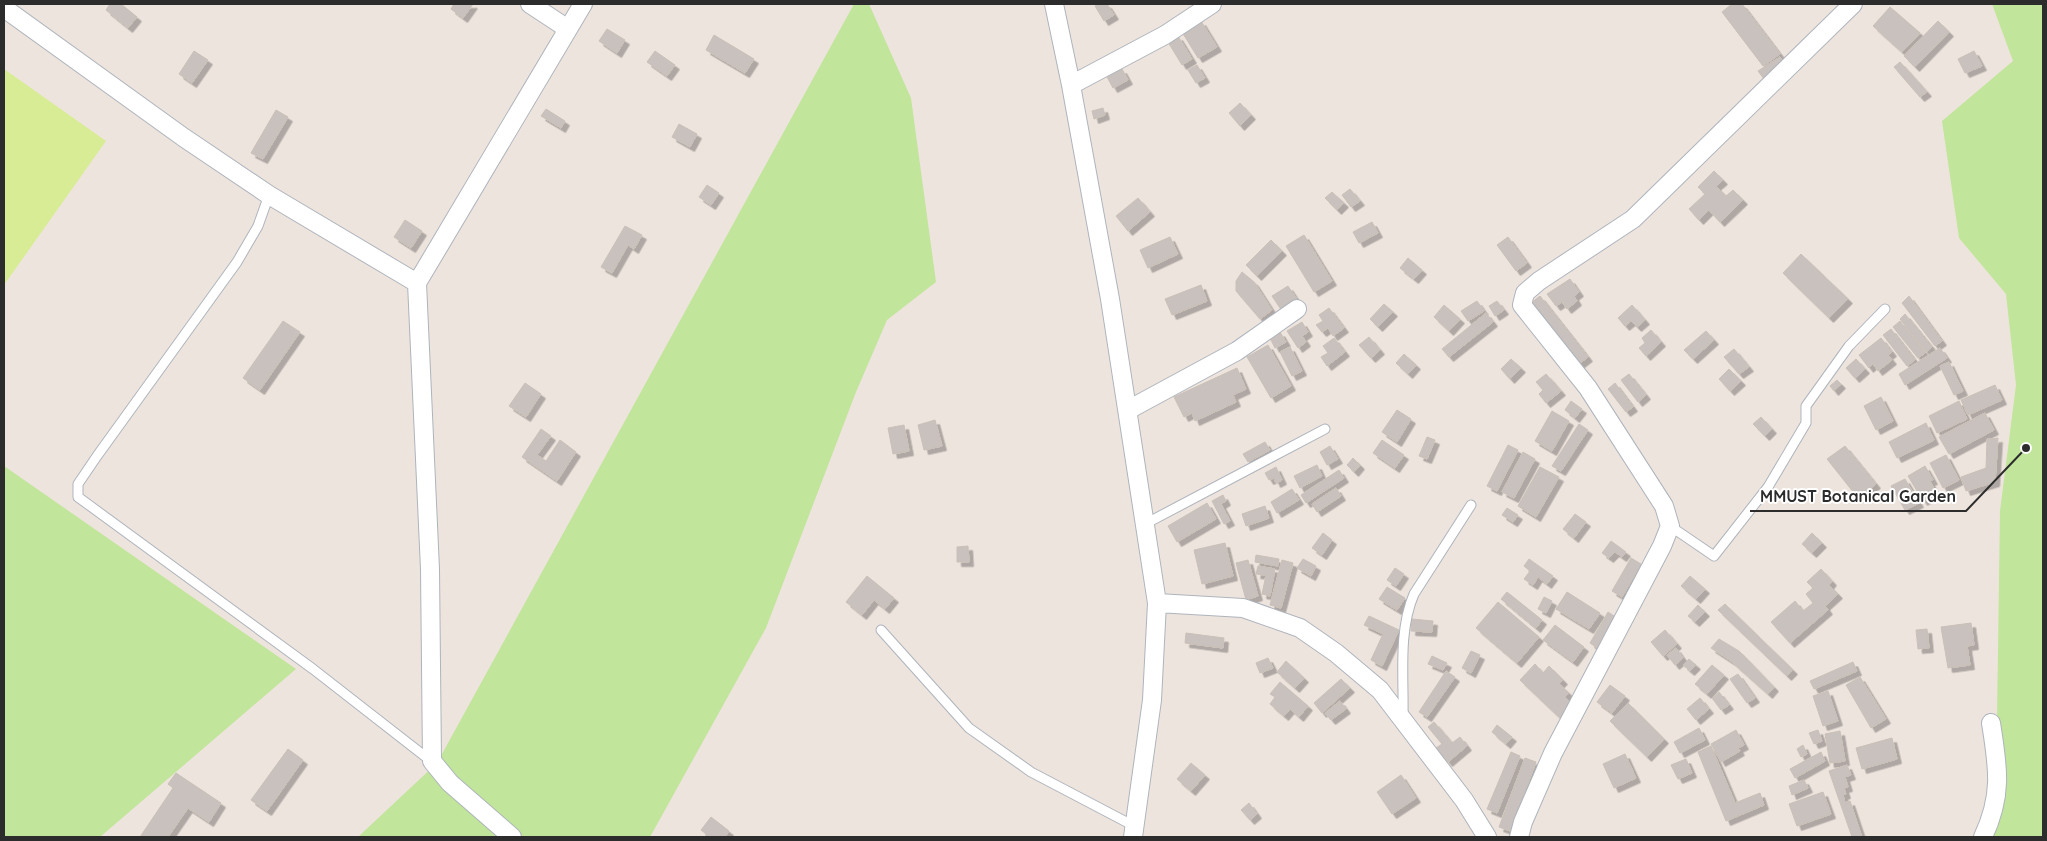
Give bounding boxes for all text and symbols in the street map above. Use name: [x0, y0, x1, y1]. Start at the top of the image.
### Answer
callout: MMUST Botanical Garden: [1750, 480, 1966, 511]
text: MMUST Botanical Garden: [1760, 486, 1956, 506]

